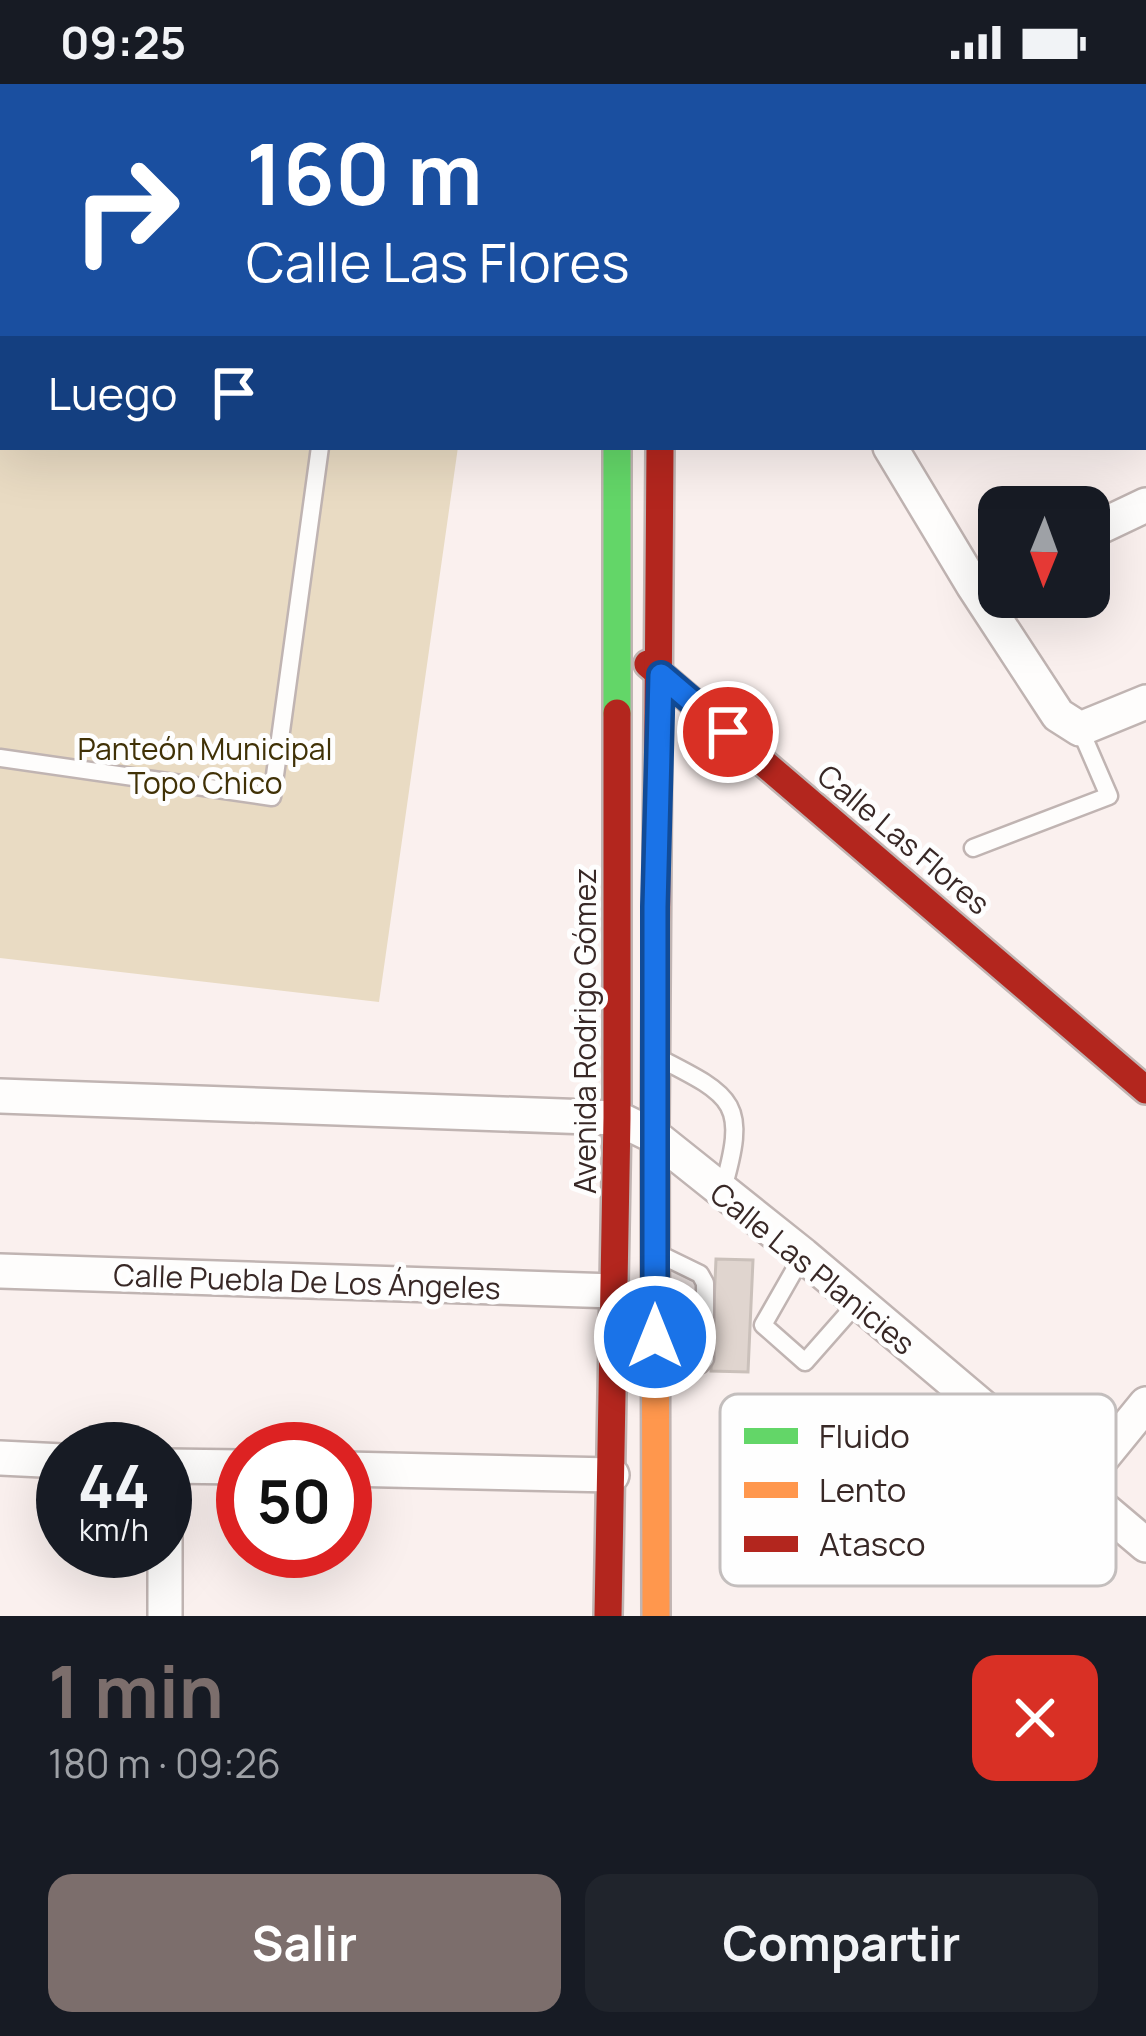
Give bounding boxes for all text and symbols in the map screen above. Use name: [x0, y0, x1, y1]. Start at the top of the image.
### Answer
text: 09:25: [60, 11, 186, 73]
text: 160 m: [246, 115, 483, 230]
icon: right: [48, 132, 204, 288]
text: Calle Las Flores: [246, 224, 630, 298]
icon: arrive: [201, 360, 267, 426]
text: Luego: [48, 362, 177, 424]
north arrow: [978, 486, 1110, 618]
map controls: [978, 486, 1110, 618]
pin: [677, 681, 779, 783]
icon: arrive: [695, 699, 761, 765]
park label: Panteón Municipal Topo Chico: [78, 728, 332, 803]
street label: Calle Las Flores: [809, 755, 999, 923]
street label: Avenida Rodrigo Gómez: [564, 868, 605, 1194]
street label: Calle Las Planicies: [702, 1173, 924, 1363]
street label: Calle Puebla De Los Ángeles: [113, 1254, 501, 1308]
position arrow: [592, 1274, 718, 1400]
legend: [720, 1394, 1116, 1586]
text: Fluido: [819, 1413, 910, 1458]
speed limit sign: 50: [216, 1422, 372, 1578]
text: 44: [78, 1444, 150, 1526]
text: Lento: [819, 1467, 906, 1512]
text: km/h: [79, 1509, 149, 1550]
text: Atasco: [819, 1521, 925, 1566]
text: 1 min: [48, 1641, 224, 1740]
button: close: [972, 1655, 1098, 1781]
text: 180 m · 09:26: [48, 1736, 281, 1790]
button: Salir: [48, 1874, 561, 2012]
button: Compartir: [585, 1874, 1098, 2012]

